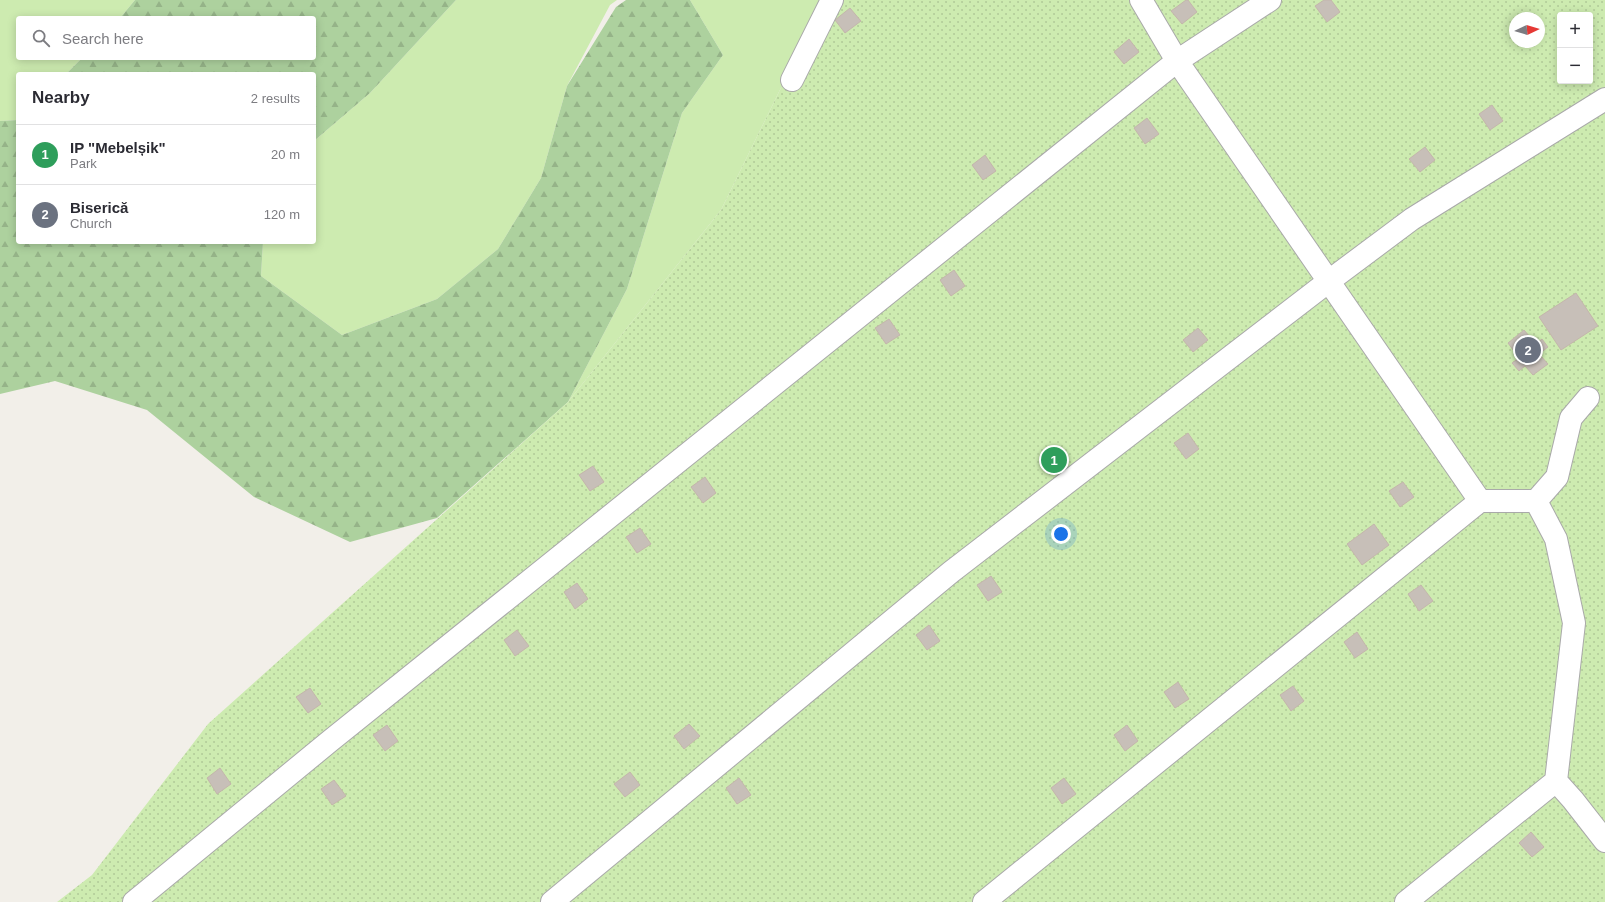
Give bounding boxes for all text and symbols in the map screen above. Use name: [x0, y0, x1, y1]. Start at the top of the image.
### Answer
north arrow: [1509, 12, 1545, 48]
map controls: [1557, 12, 1593, 84]
button: +: [1557, 12, 1593, 48]
search box: [16, 16, 316, 60]
icon: search: [30, 27, 52, 49]
text: Search here: [62, 30, 144, 47]
button: −: [1557, 48, 1593, 84]
text: Nearby: [32, 88, 90, 107]
text: 2 results: [251, 91, 300, 106]
text: IP "Mebelșik": [70, 139, 166, 156]
text: 1: [41, 147, 49, 162]
text: 20 m: [271, 147, 300, 162]
text: Park: [70, 156, 97, 171]
text: Biserică: [70, 199, 128, 216]
text: 2: [41, 207, 49, 222]
text: 120 m: [264, 207, 300, 222]
text: Church: [70, 216, 112, 231]
pin: 2: [1515, 335, 1541, 365]
pin: 1: [1041, 445, 1067, 475]
your location: [1051, 524, 1071, 544]

